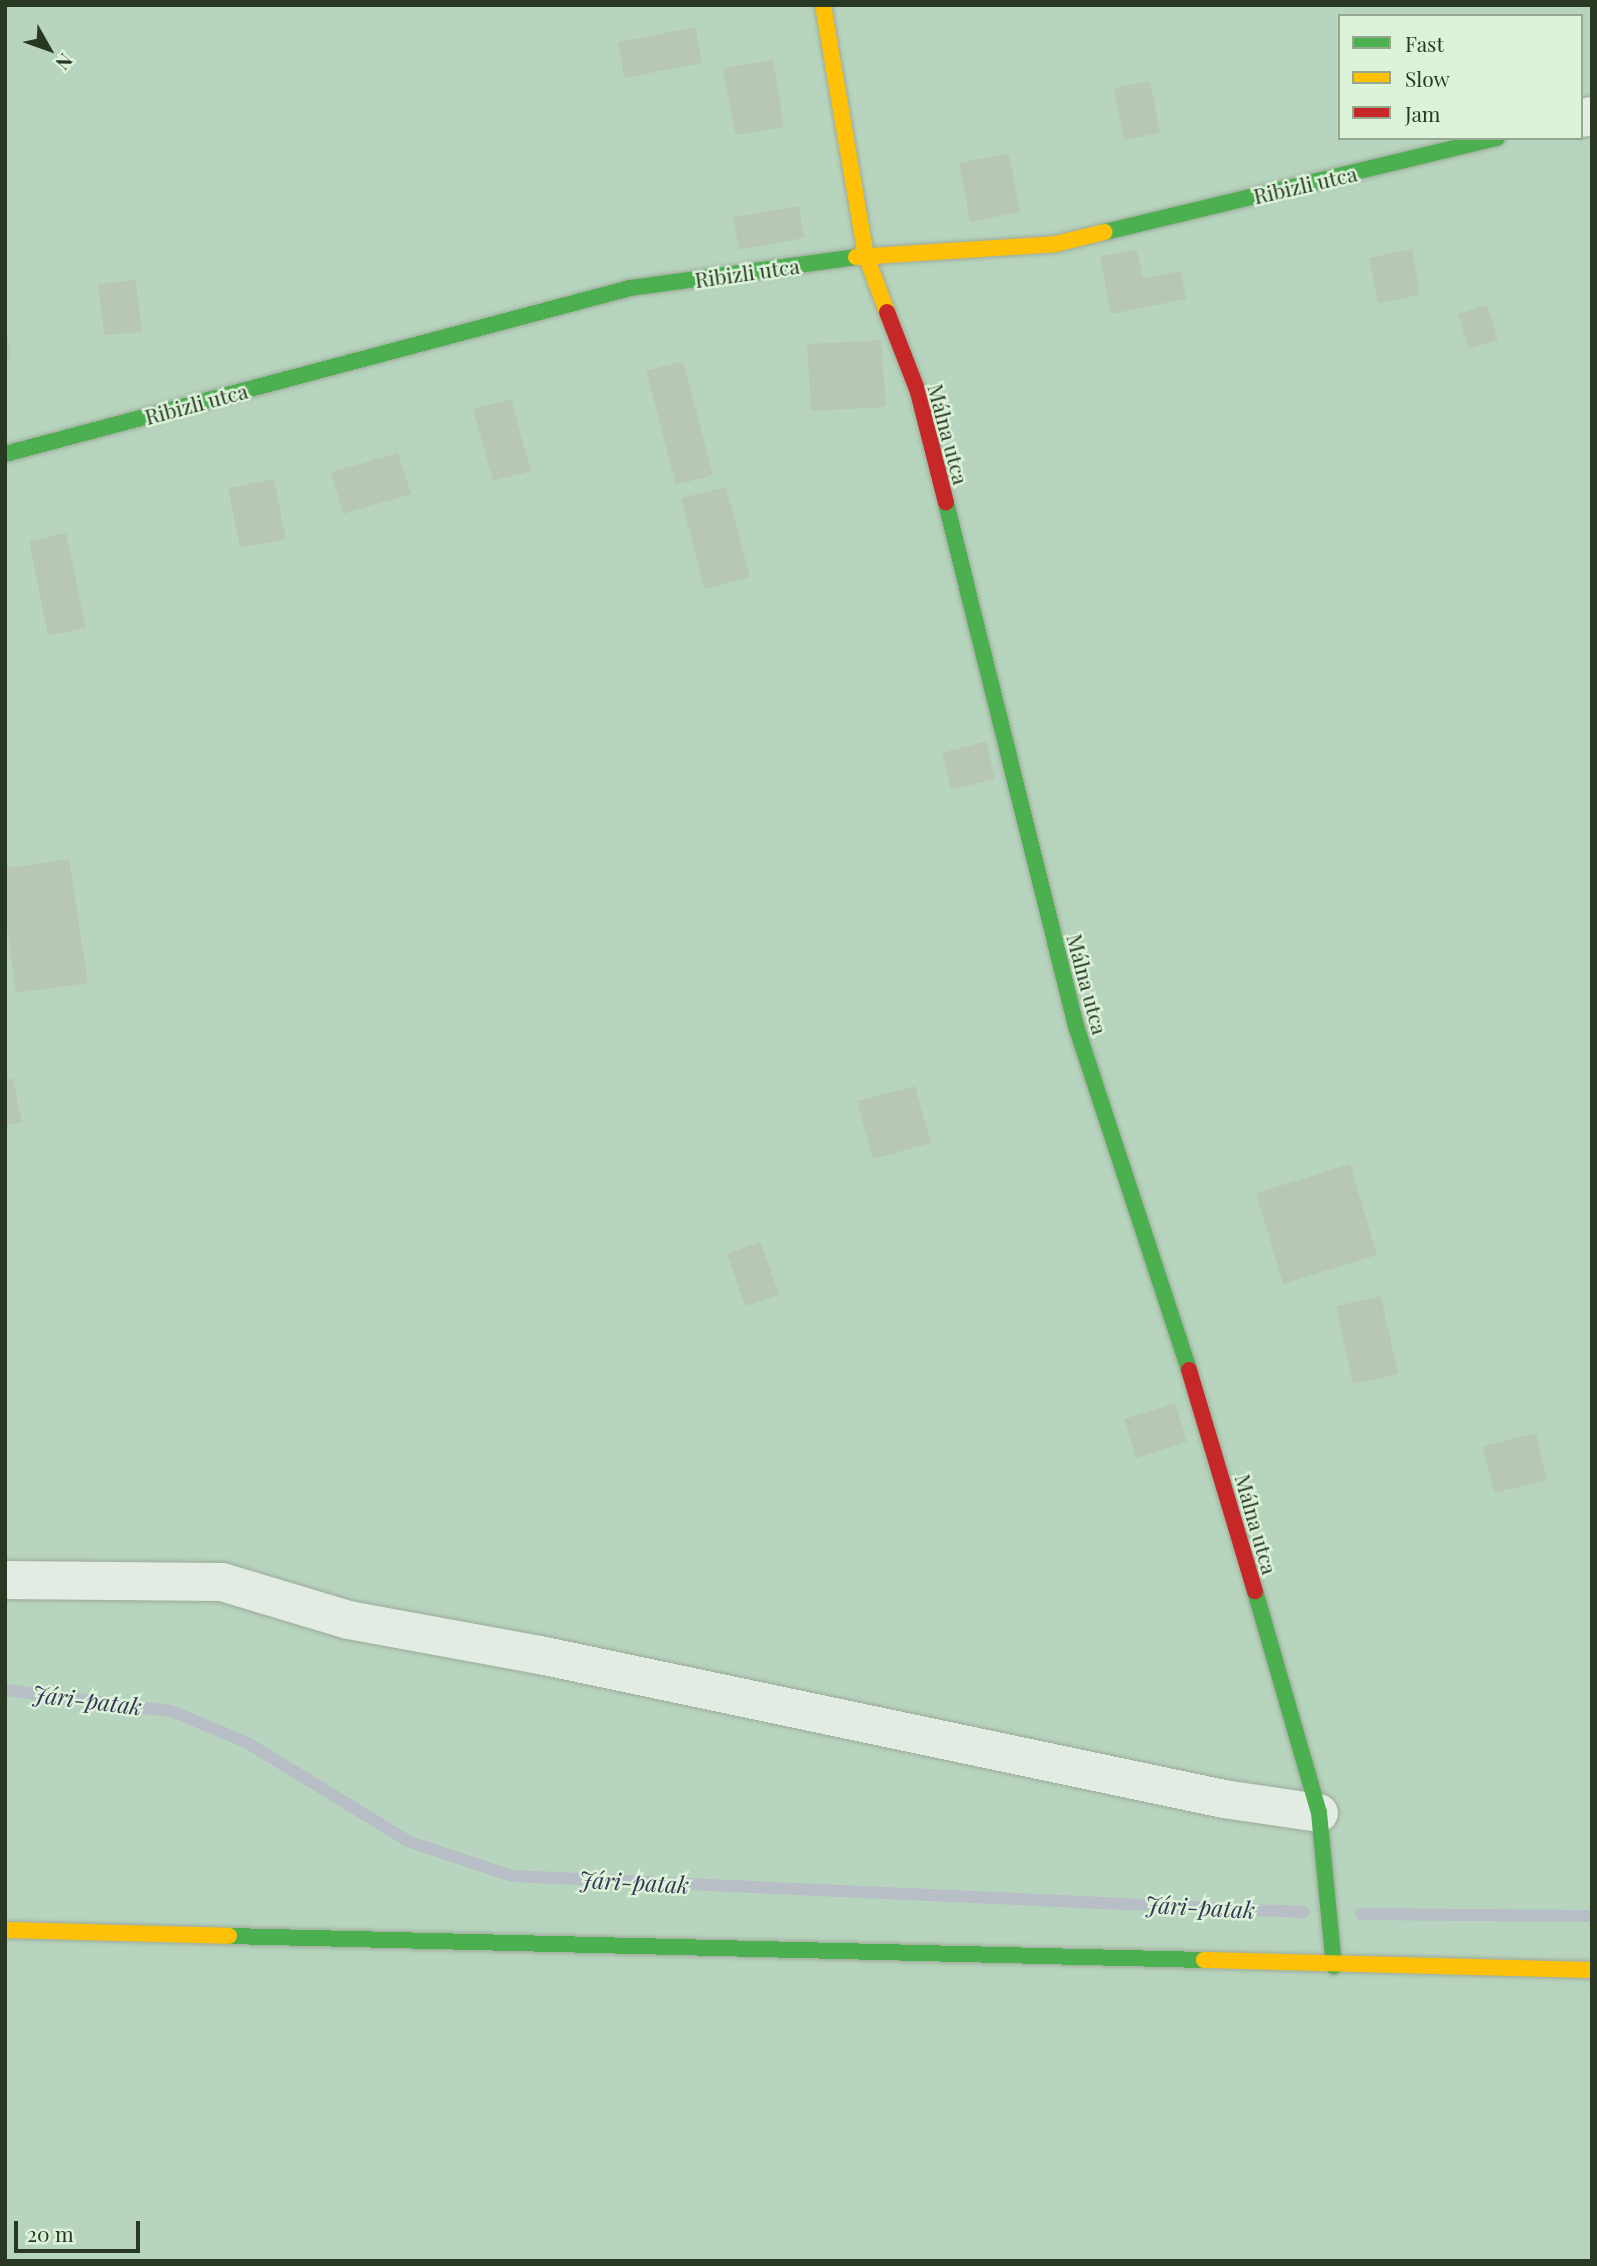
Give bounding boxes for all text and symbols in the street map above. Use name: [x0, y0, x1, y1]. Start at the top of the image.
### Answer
north arrow: [14, 14, 84, 84]
legend: [1338, 14, 1583, 140]
text: Fast: [1405, 29, 1444, 57]
text: N: [51, 49, 79, 76]
text: Slow: [1405, 64, 1450, 92]
text: Jam: [1405, 99, 1441, 127]
street label: Ribizli utca: [1251, 160, 1359, 208]
street label: Ribizli utca: [693, 252, 801, 292]
street label: Ribizli utca: [142, 377, 250, 429]
street label: Málna utca: [923, 381, 975, 487]
street label: Málna utca: [1062, 931, 1114, 1037]
street label: Málna utca: [1231, 1471, 1283, 1577]
water label: Jári-patak: [31, 1680, 143, 1720]
water label: Jári-patak: [578, 1865, 690, 1899]
water label: Jári-patak: [1144, 1890, 1256, 1924]
scale bar: [18, 2206, 144, 2250]
text: 20 m: [27, 2219, 74, 2247]

